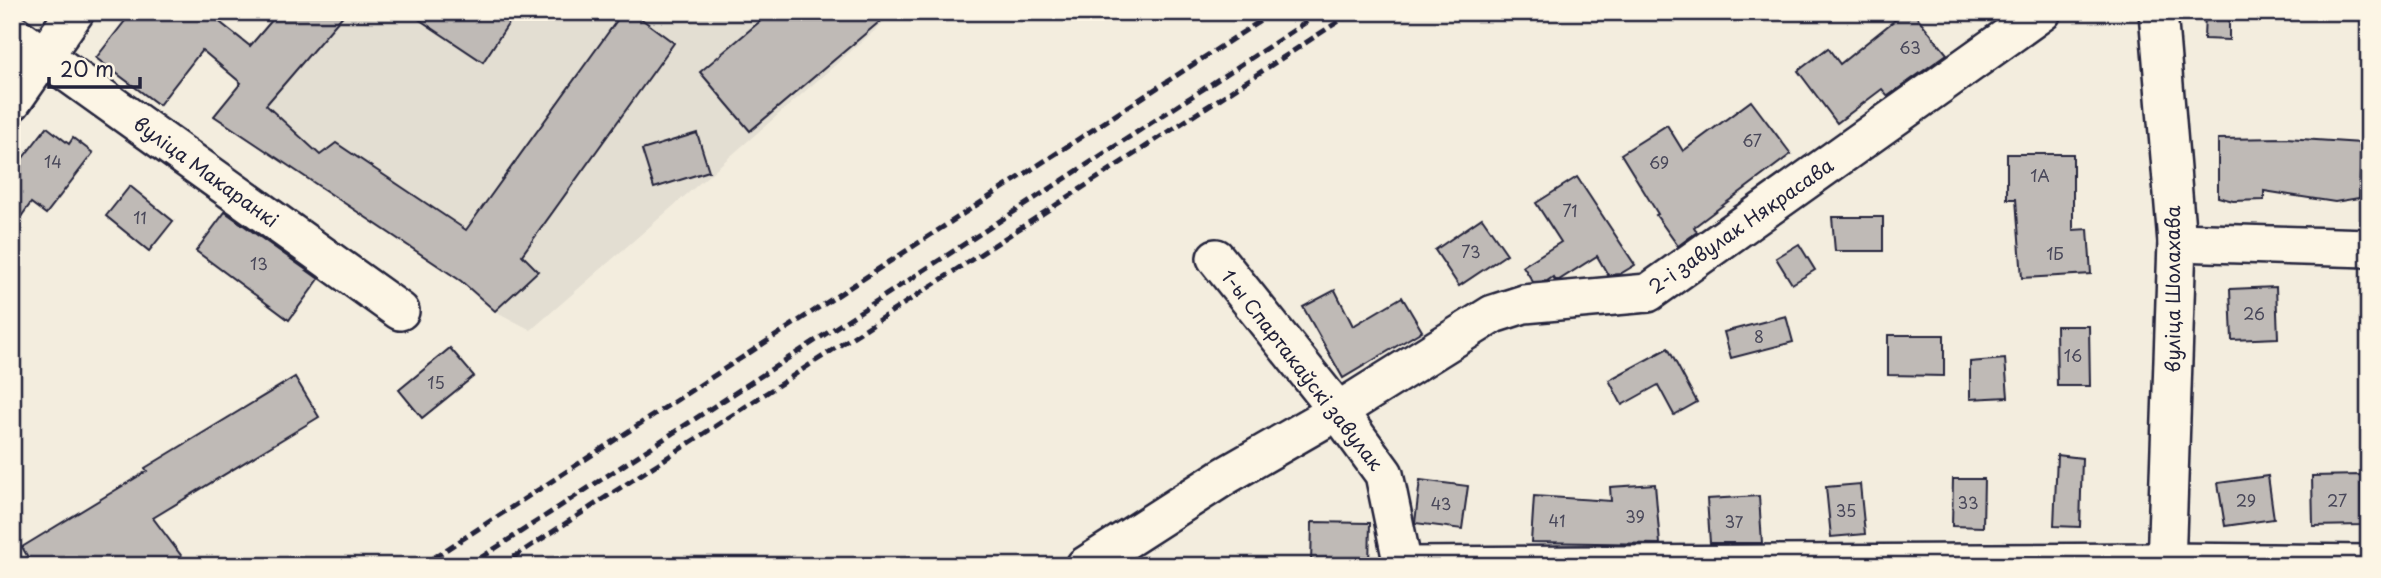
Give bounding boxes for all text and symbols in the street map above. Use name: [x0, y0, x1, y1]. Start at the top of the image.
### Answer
house number: 63: [1899, 35, 1921, 59]
scale bar: [49, 46, 140, 90]
text: 20 m: [60, 52, 114, 84]
street label: вуліца Макаранкі: [128, 109, 285, 233]
house number: 67: [1742, 128, 1762, 152]
house number: 14: [44, 149, 62, 173]
house number: 69: [1649, 150, 1669, 174]
street label: 2-і завулак Някрасава: [1642, 151, 1838, 300]
house number: 1А: [2030, 163, 2050, 187]
house number: 71: [1563, 198, 1578, 222]
house number: 11: [133, 205, 147, 229]
street label: вуліца Шолахава: [2158, 206, 2186, 372]
house number: 73: [1461, 239, 1481, 263]
house number: 1Б: [2046, 241, 2064, 265]
house number: 13: [250, 251, 268, 275]
street label: 1-ы Спартакаўскі завулак: [1215, 263, 1391, 476]
house number: 26: [2243, 301, 2265, 325]
house number: 8: [1754, 324, 1764, 348]
house number: 16: [2064, 343, 2082, 367]
house number: 15: [427, 370, 445, 394]
house number: 29: [2236, 488, 2256, 512]
house number: 27: [2327, 488, 2347, 512]
house number: 33: [1957, 490, 1979, 514]
house number: 43: [1431, 491, 1451, 515]
house number: 35: [1836, 498, 1856, 522]
house number: 39: [1625, 504, 1645, 528]
house number: 41: [1549, 508, 1565, 532]
house number: 37: [1725, 509, 1744, 533]

